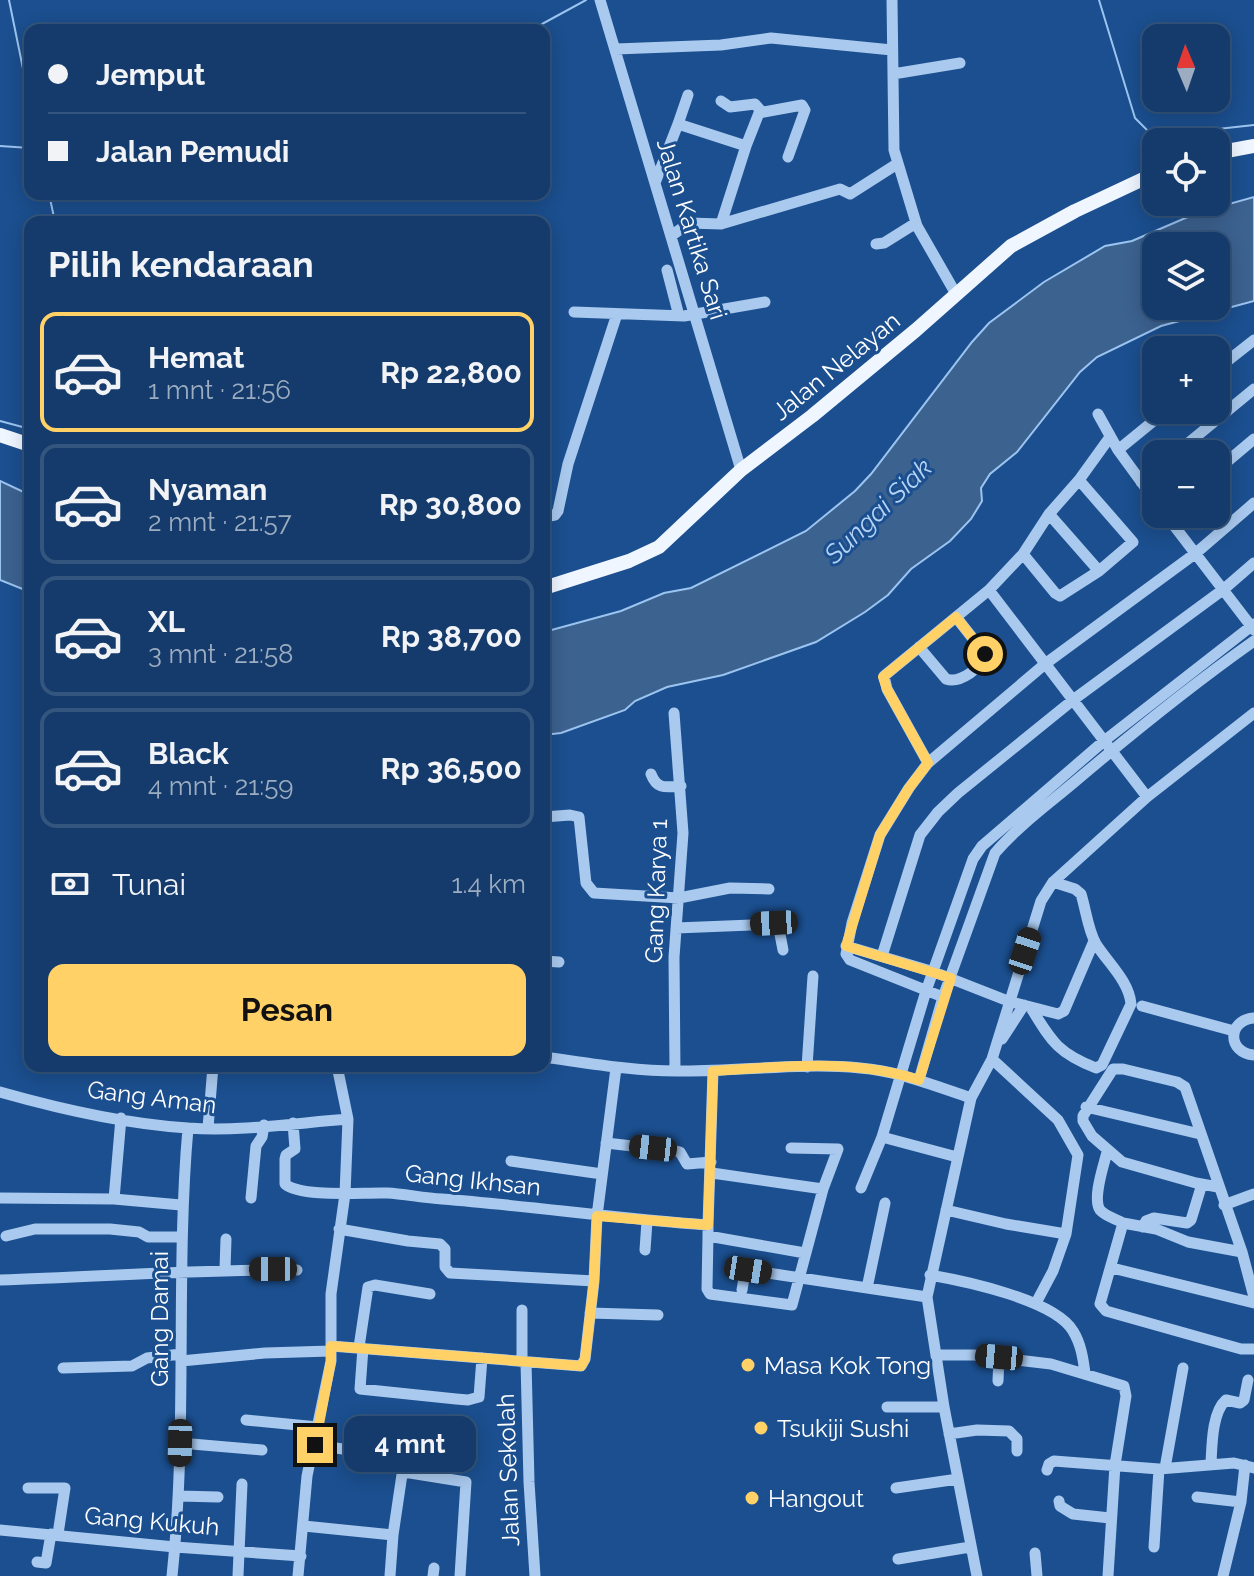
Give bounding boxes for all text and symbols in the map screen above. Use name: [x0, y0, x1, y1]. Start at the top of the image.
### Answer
north arrow: [1142, 24, 1230, 112]
map controls: [1142, 24, 1230, 528]
text: Jemput: [96, 57, 205, 92]
button: locate: [1142, 128, 1230, 216]
text: Jalan Pemudi: [96, 134, 290, 169]
street label: Jalan Kartika Sari: [651, 135, 733, 323]
button: layers: [1142, 232, 1230, 320]
text: Pilih kendaraan: [48, 243, 314, 285]
street label: Jalan Nelayan: [766, 306, 906, 426]
icon: car: [52, 336, 124, 408]
button: +: [1142, 336, 1230, 424]
text: Hemat: [148, 340, 245, 375]
text: Rp 22,800: [380, 355, 522, 390]
text: 1 mnt · 21:56: [148, 375, 291, 405]
button: −: [1142, 440, 1230, 528]
water label: Sungai Siak: [817, 452, 938, 570]
icon: car: [52, 468, 124, 540]
text: Nyaman: [148, 472, 268, 507]
text: Rp 30,800: [379, 487, 522, 522]
text: 2 mnt · 21:57: [148, 507, 292, 537]
icon: car: [52, 600, 124, 672]
text: XL: [148, 604, 185, 639]
text: Rp 38,700: [381, 619, 522, 654]
route start: [967, 636, 1003, 672]
text: 3 mnt · 21:58: [148, 639, 293, 669]
icon: car: [52, 732, 124, 804]
text: Black: [148, 736, 229, 771]
text: Rp 36,500: [381, 751, 522, 786]
text: 4 mnt · 21:59: [148, 771, 294, 801]
street label: Gang Karya 1: [639, 818, 673, 964]
icon: cash: [48, 862, 92, 906]
text: Tunai: [112, 867, 186, 902]
text: 1.4 km: [451, 869, 526, 899]
car: [749, 910, 799, 936]
car: [1006, 924, 1044, 978]
button: Pesan: [48, 964, 526, 1056]
street label: Gang Aman: [86, 1075, 218, 1119]
car: [628, 1134, 678, 1162]
street label: Gang Ikhsan: [404, 1158, 542, 1202]
street label: Gang Damai: [145, 1251, 174, 1387]
car: [722, 1254, 774, 1286]
car: [249, 1257, 297, 1281]
car: [974, 1343, 1024, 1371]
place label: Masa Kok Tong: [764, 1351, 931, 1380]
marker: Masa Kok Tong: [739, 1356, 757, 1374]
street label: Jalan Sekolah: [491, 1393, 525, 1547]
place label: Tsukiji Sushi: [777, 1414, 909, 1443]
callout: 4 mnt: [343, 1417, 475, 1473]
car: [168, 1419, 192, 1467]
marker: Tsukiji Sushi: [752, 1419, 770, 1437]
route end: [297, 1427, 333, 1463]
text: 4 mnt: [375, 1429, 445, 1459]
place label: Hangout: [768, 1484, 864, 1513]
marker: Hangout: [743, 1489, 761, 1507]
street label: Gang Kukuh: [83, 1501, 221, 1541]

